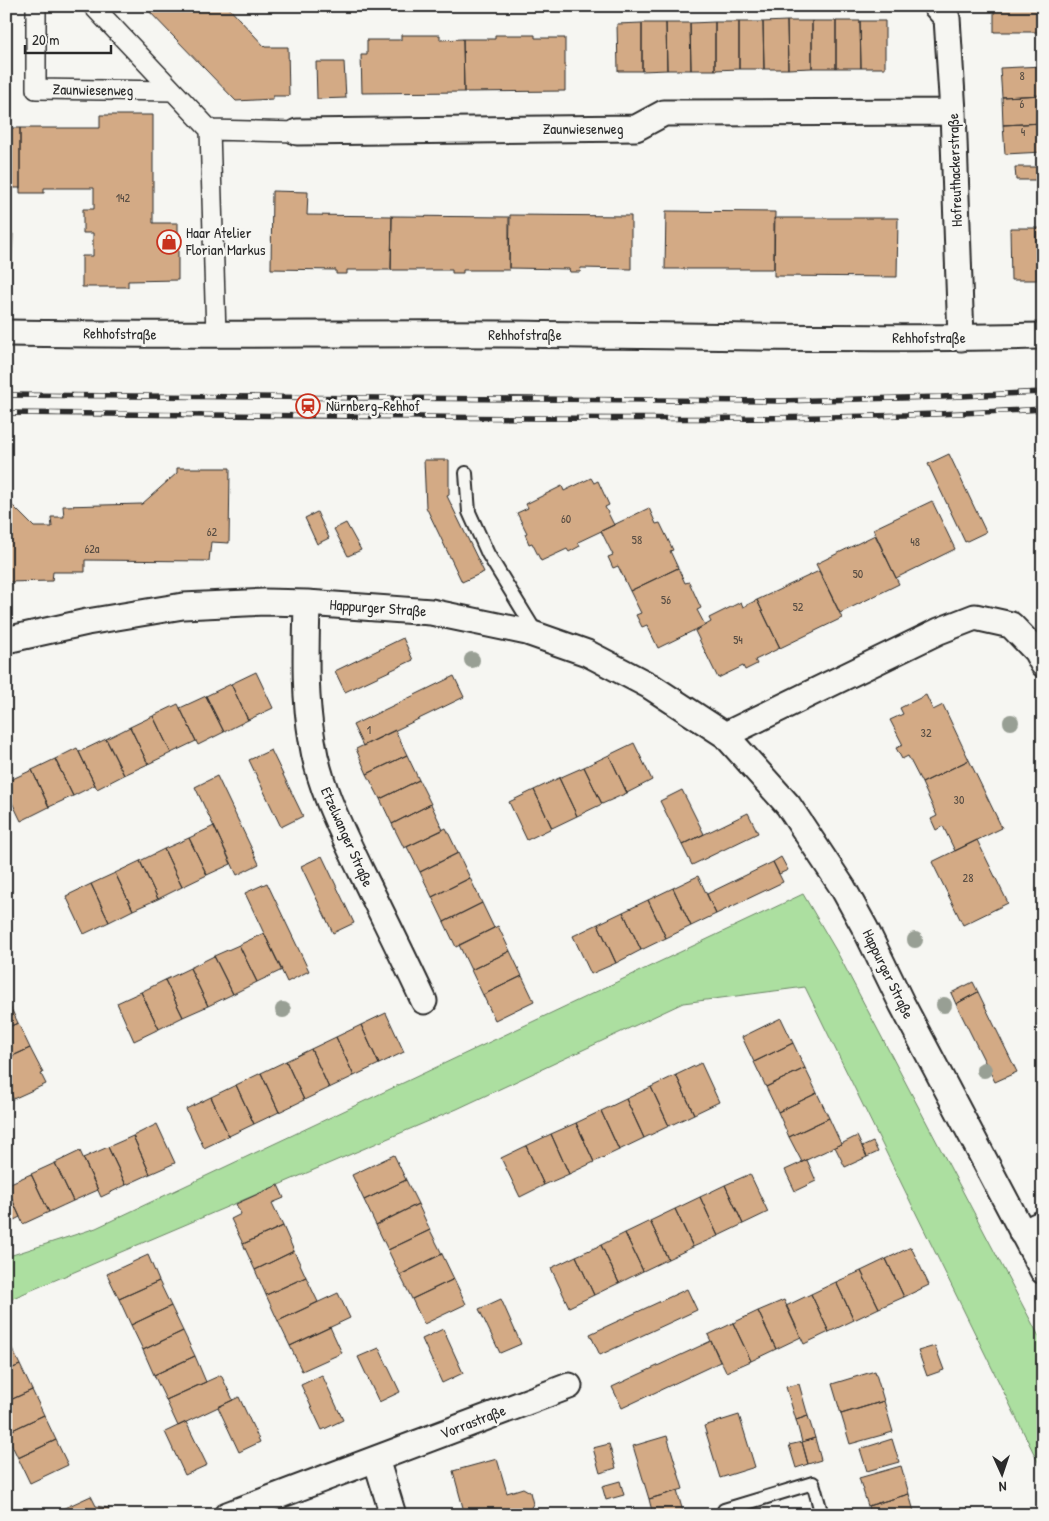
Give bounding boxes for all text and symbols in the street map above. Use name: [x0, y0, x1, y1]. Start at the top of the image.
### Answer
scale bar: [25, 22, 111, 54]
text: 20 m: [32, 29, 59, 50]
house number: 8: [1019, 67, 1025, 84]
street label: Zaunwiesenweg: [53, 78, 134, 101]
house number: 6: [1020, 95, 1025, 112]
street label: Hofreuthackerstraße: [942, 113, 967, 227]
street label: Zaunwiesenweg: [543, 118, 624, 139]
house number: 4: [1021, 123, 1026, 140]
house number: 142: [116, 189, 131, 206]
place label: Haar Atelier Florian Markus: [185, 222, 266, 260]
shop icon: Haar Atelier Florian Markus: [156, 229, 182, 255]
street label: Rehhofstraße: [83, 322, 157, 345]
street label: Rehhofstraße: [488, 324, 562, 345]
street label: Rehhofstraße: [892, 327, 966, 348]
station icon: Nürnberg-Rehhof: [295, 393, 321, 419]
place label: Nürnberg-Rehhof: [326, 395, 421, 416]
house number: 60: [561, 510, 571, 527]
house number: 62: [207, 523, 218, 540]
house number: 58: [632, 531, 642, 548]
house number: 48: [910, 533, 920, 550]
house number: 62a: [84, 540, 100, 557]
house number: 50: [853, 565, 863, 582]
house number: 56: [661, 591, 671, 608]
street label: Happurger Straße: [329, 594, 427, 621]
house number: 52: [793, 598, 804, 615]
house number: 54: [733, 631, 743, 648]
house number: 1: [367, 721, 371, 738]
house number: 32: [921, 724, 932, 741]
street label: Etzelwanger Straße: [316, 784, 379, 890]
house number: 30: [954, 791, 964, 808]
house number: 28: [963, 869, 973, 886]
street label: Happurger Straße: [858, 926, 919, 1022]
street label: Vorrastraße: [437, 1399, 509, 1444]
north arrow: [976, 1448, 1026, 1498]
text: N: [998, 1478, 1007, 1497]

